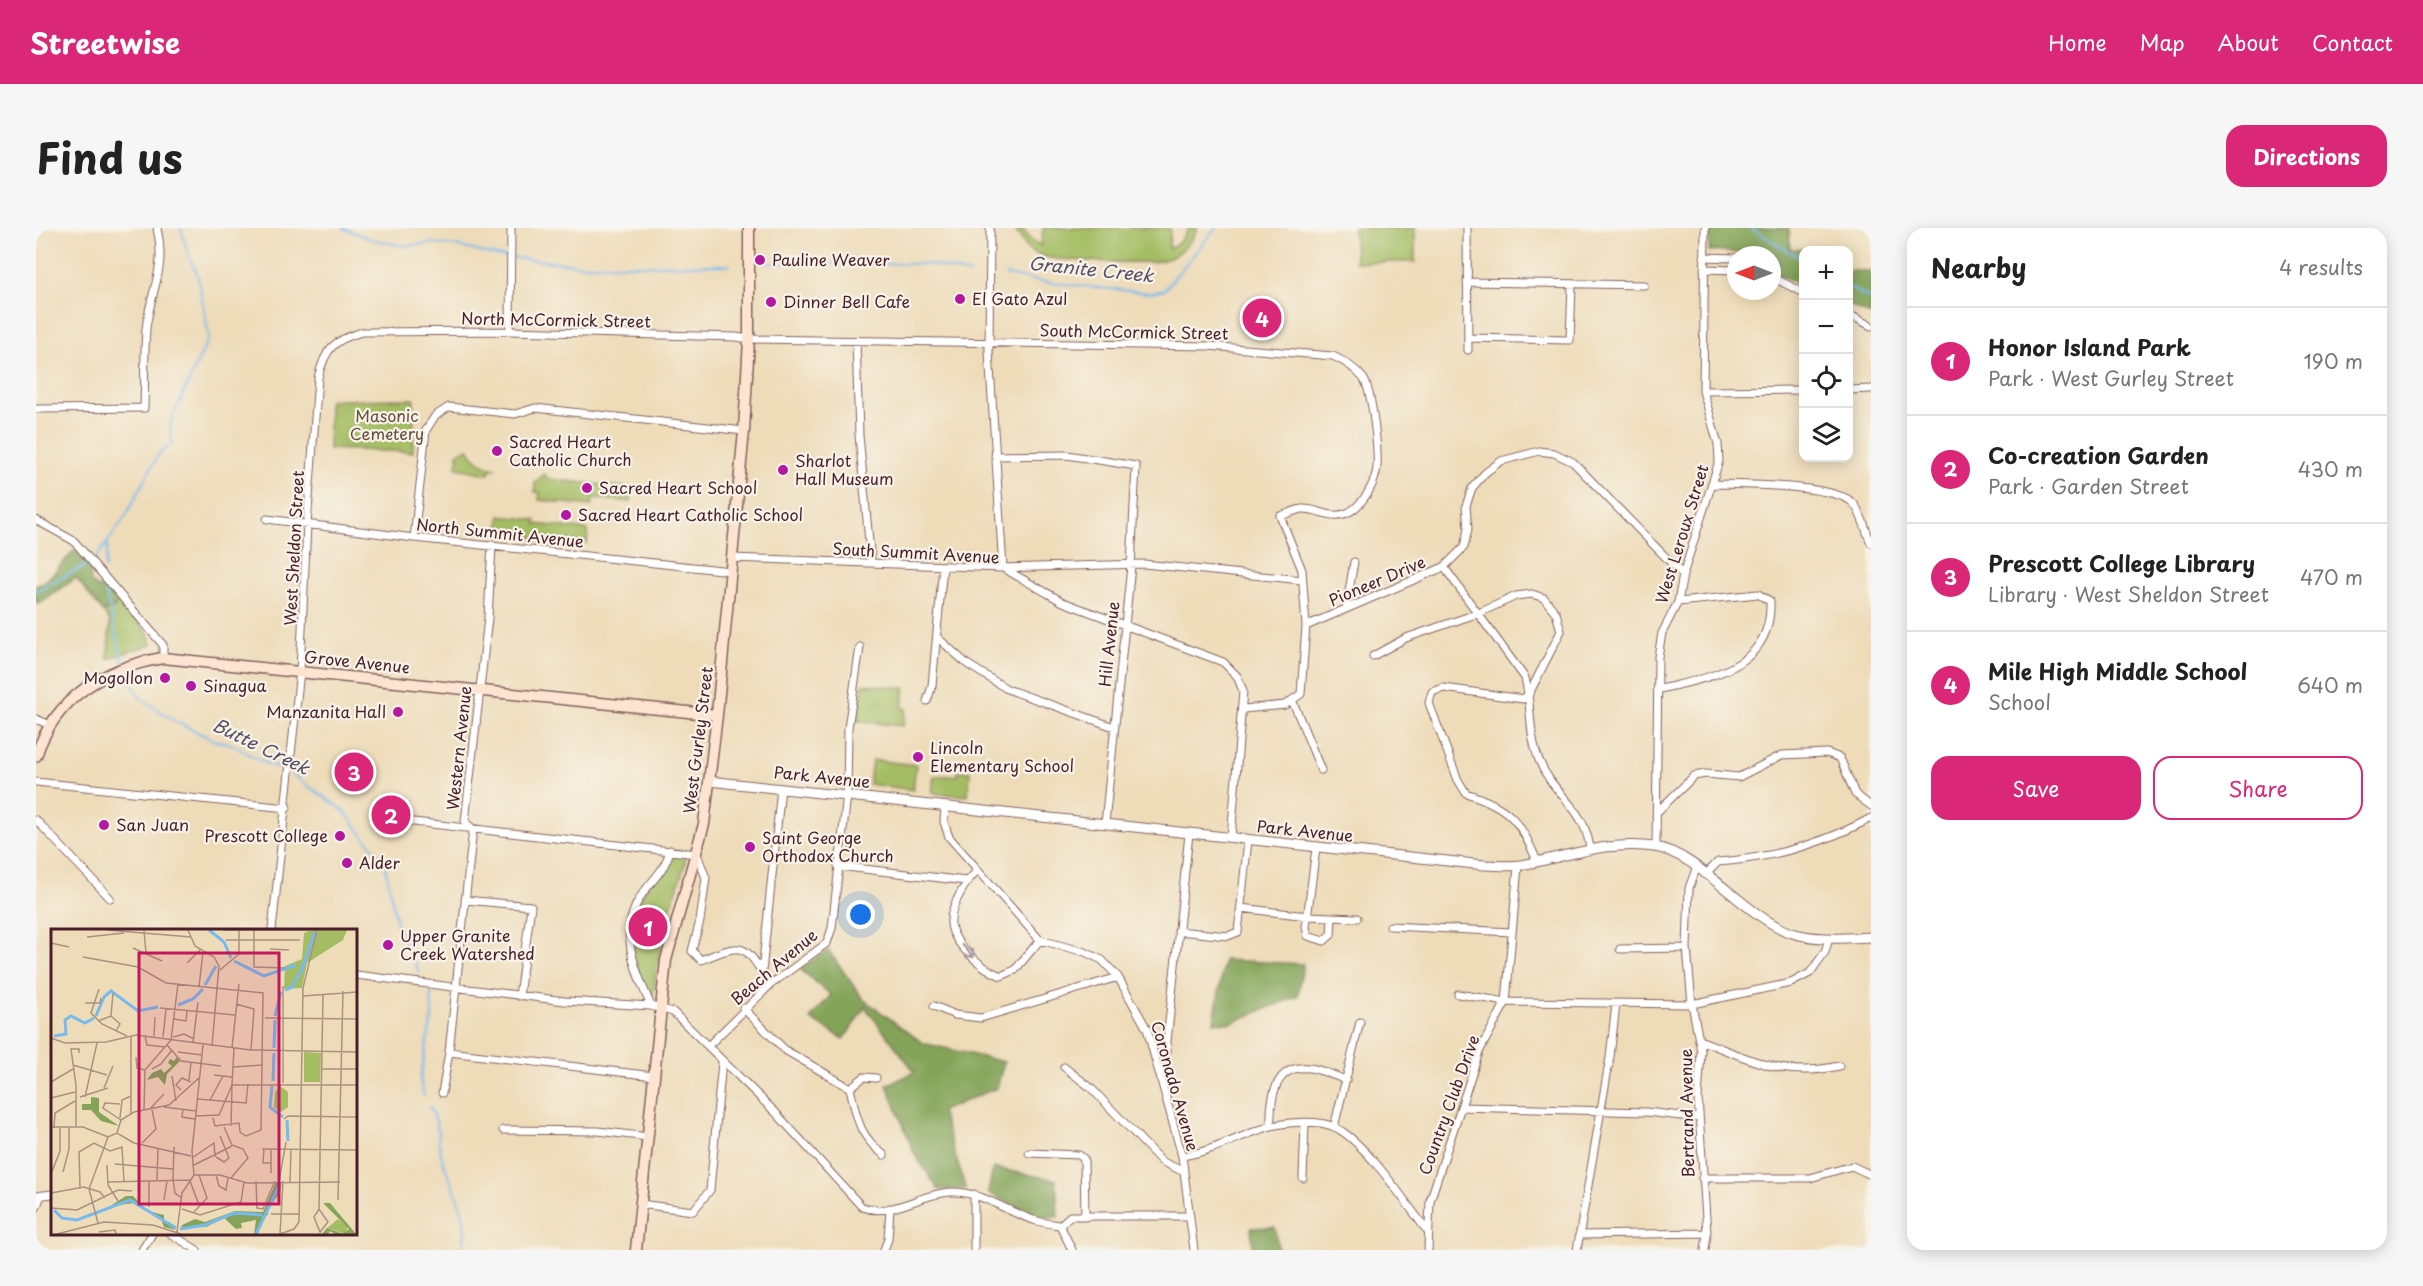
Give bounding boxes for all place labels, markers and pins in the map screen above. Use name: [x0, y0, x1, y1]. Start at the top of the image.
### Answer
place label: Pauline Weaver: [772, 247, 890, 271]
marker: Pauline Weaver: [753, 253, 767, 267]
place label: El Gato Azul: [972, 286, 1067, 310]
place label: Dinner Bell Cafe: [783, 289, 910, 313]
marker: El Gato Azul: [953, 292, 967, 306]
marker: Dinner Bell Cafe: [764, 295, 778, 309]
pin: 4: [1242, 296, 1282, 340]
place label: Sacred Heart Catholic Church: [509, 429, 632, 471]
marker: Sacred Heart Catholic Church: [490, 444, 504, 458]
place label: Sharlot Hall Museum: [795, 448, 894, 490]
marker: Sharlot Hall Museum: [776, 463, 790, 477]
place label: Sacred Heart School: [599, 475, 757, 499]
marker: Sacred Heart School: [580, 481, 594, 495]
place label: Sacred Heart Catholic School: [578, 502, 803, 526]
marker: Sacred Heart Catholic School: [559, 508, 573, 522]
place label: Mogollon: [83, 665, 153, 689]
marker: Mogollon: [158, 671, 172, 685]
place label: Sinagua: [203, 673, 267, 697]
marker: Sinagua: [184, 679, 198, 693]
place label: Manzanita Hall: [266, 699, 386, 723]
marker: Manzanita Hall: [391, 705, 405, 719]
place label: Lincoln Elementary School: [930, 735, 1074, 777]
pin: 3: [334, 750, 374, 794]
marker: Lincoln Elementary School: [911, 750, 925, 764]
pin: 2: [372, 792, 410, 838]
place label: San Juan: [116, 812, 189, 836]
marker: San Juan: [97, 818, 111, 832]
place label: Prescott College: [205, 823, 328, 847]
place label: Saint George Orthodox Church: [762, 825, 894, 867]
marker: Prescott College: [333, 829, 347, 843]
marker: Saint George Orthodox Church: [743, 840, 757, 854]
place label: Alder: [359, 850, 400, 874]
marker: Alder: [340, 856, 354, 870]
pin: 1: [628, 904, 668, 950]
place label: Upper Granite Creek Watershed: [400, 923, 535, 965]
marker: Upper Granite Creek Watershed: [381, 938, 395, 952]

